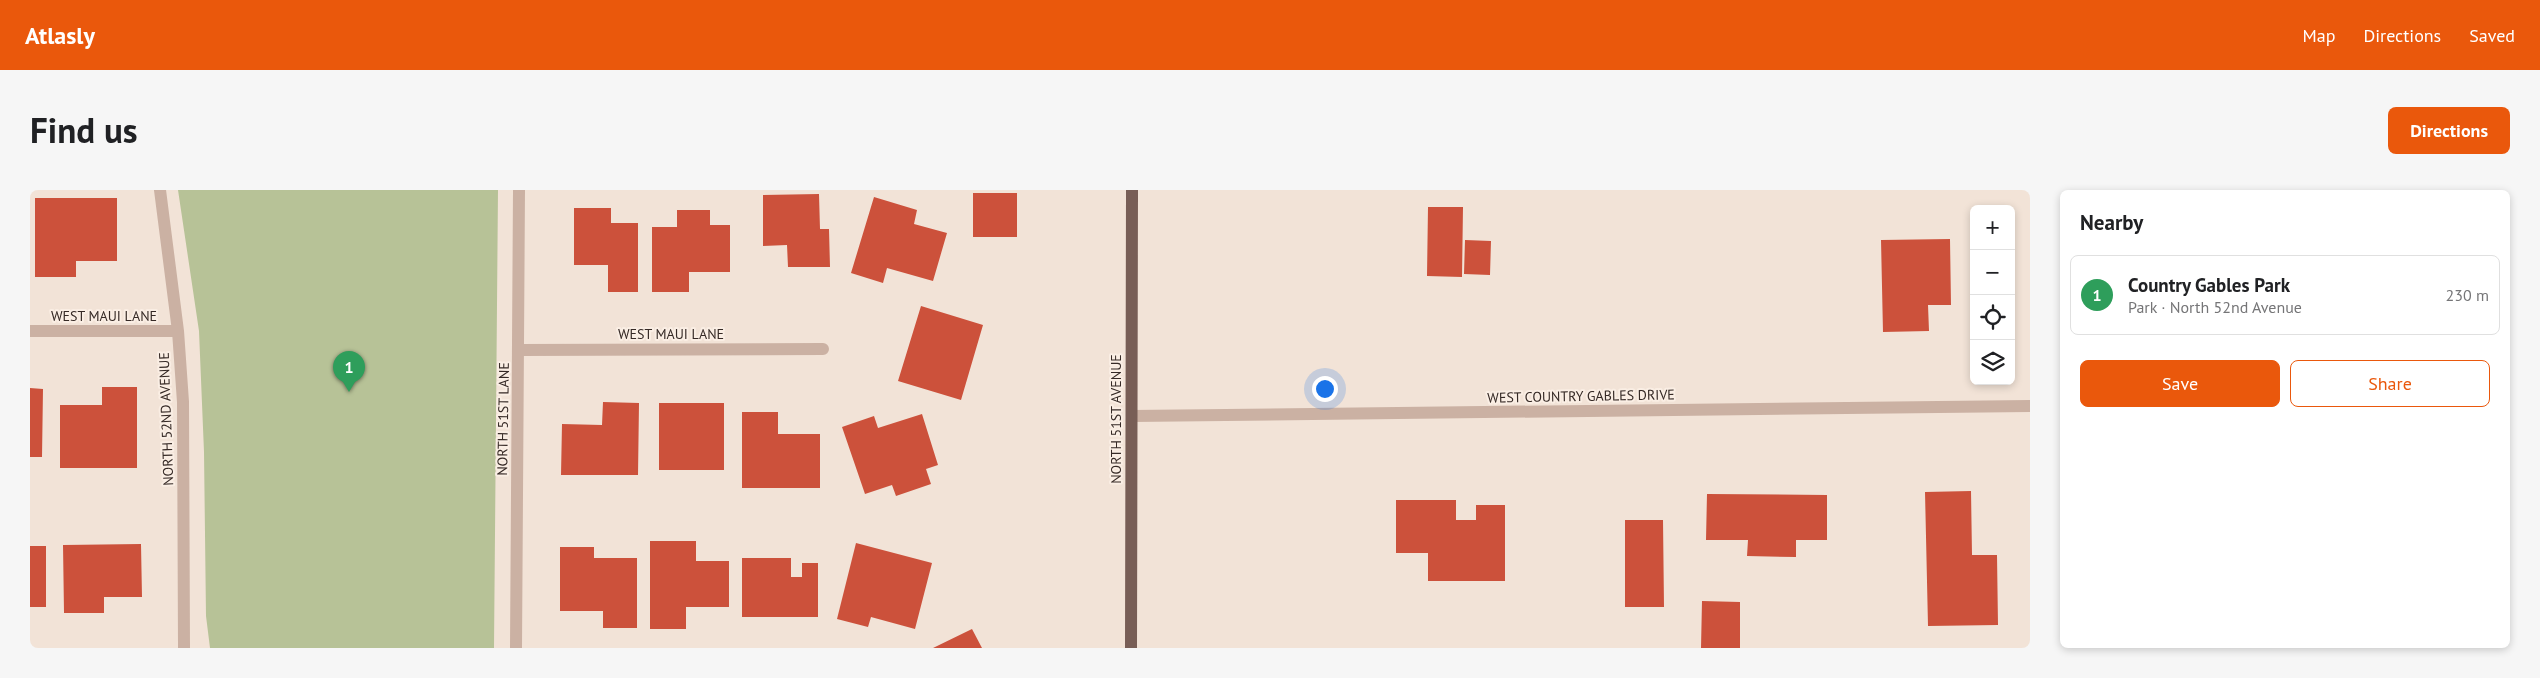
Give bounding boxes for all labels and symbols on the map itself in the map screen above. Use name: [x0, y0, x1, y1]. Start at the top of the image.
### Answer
street label: WEST MAUI LANE: [51, 307, 157, 325]
street label: WEST MAUI LANE: [618, 325, 724, 343]
pin: 1: [333, 351, 365, 392]
street label: NORTH 52ND AVENUE: [155, 352, 177, 486]
street label: NORTH 51ST AVENUE: [1107, 354, 1125, 484]
street label: NORTH 51ST LANE: [493, 362, 513, 476]
your location: [1312, 376, 1338, 402]
street label: WEST COUNTRY GABLES DRIVE: [1487, 385, 1675, 407]

